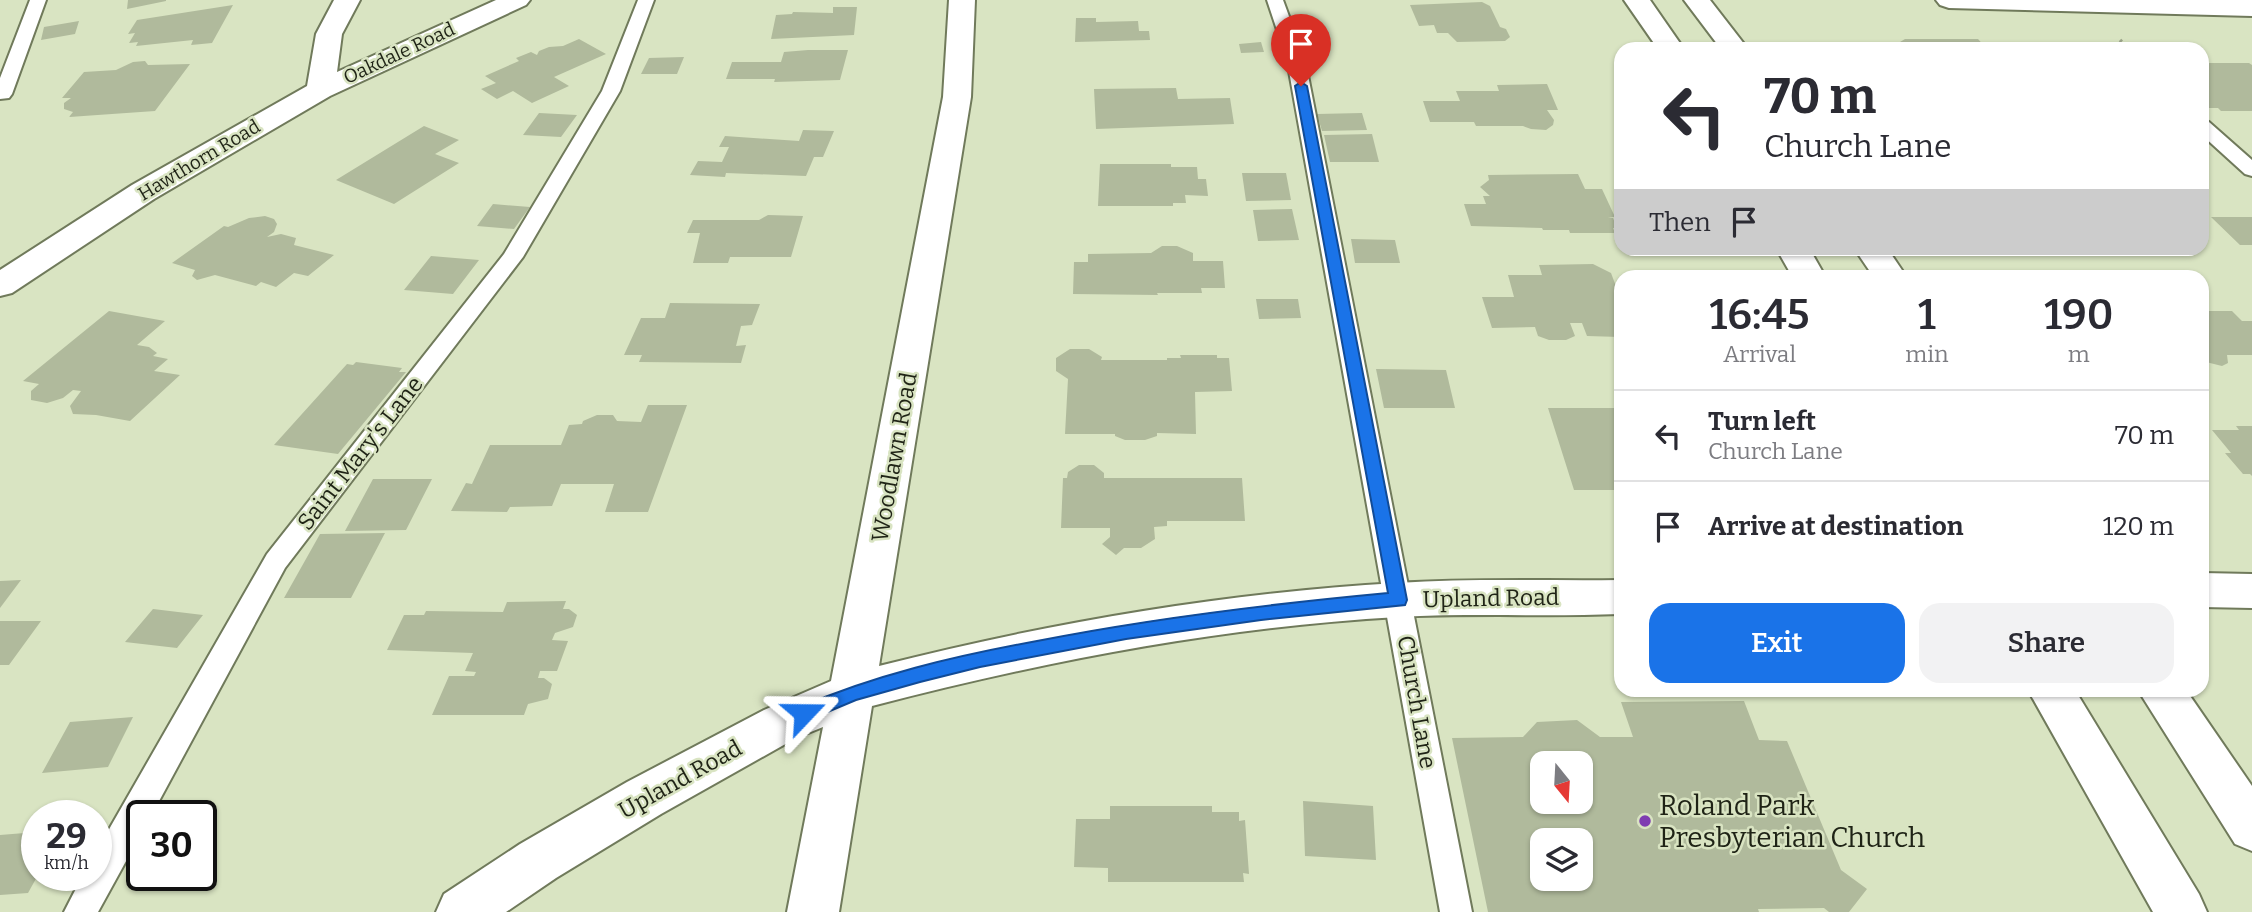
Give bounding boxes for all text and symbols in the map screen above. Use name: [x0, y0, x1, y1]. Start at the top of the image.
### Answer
pin: [1271, 14, 1331, 86]
street label: Oakdale Road: [340, 17, 458, 89]
icon: arrive: [1282, 25, 1320, 63]
text: 70 m: [1764, 67, 1876, 126]
icon: left: [1649, 70, 1740, 161]
street label: Hawthorn Road: [134, 115, 264, 205]
text: Church Lane: [1764, 127, 1952, 165]
icon: arrive: [1725, 203, 1763, 241]
text: Then: [1649, 207, 1711, 238]
text: 16:45: [1710, 290, 1810, 340]
text: 1: [1918, 290, 1936, 340]
text: 190: [2044, 290, 2113, 340]
text: Arrival: [1723, 340, 1796, 368]
text: min: [1905, 340, 1949, 368]
text: m: [2068, 340, 2090, 368]
street label: Woodlawn Road: [865, 370, 923, 544]
street label: Saint Mary's Lane: [291, 371, 429, 535]
text: Turn left: [1708, 406, 1816, 437]
icon: left: [1649, 417, 1687, 455]
text: 70 m: [2115, 420, 2174, 451]
text: Church Lane: [1708, 437, 1843, 465]
icon: arrive: [1649, 508, 1687, 546]
text: Arrive at destination: [1708, 511, 1963, 542]
text: 120 m: [2103, 511, 2174, 542]
street label: Upland Road: [1422, 583, 1560, 613]
button: Exit: [1649, 603, 1905, 683]
button: Share: [1919, 603, 2174, 683]
street label: Church Lane: [1392, 633, 1442, 771]
position arrow: [767, 676, 841, 750]
street label: Upland Road: [613, 733, 747, 824]
north arrow: [1530, 751, 1592, 814]
map controls: [1530, 751, 1593, 891]
place label: Roland Park Presbyterian Church: [1659, 789, 1925, 854]
speed limit sign: 30: [126, 800, 217, 891]
marker: Roland Park Presbyterian Church: [1637, 813, 1653, 829]
text: 29: [46, 815, 87, 857]
button: layers: [1530, 828, 1593, 891]
text: km/h: [44, 852, 89, 874]

